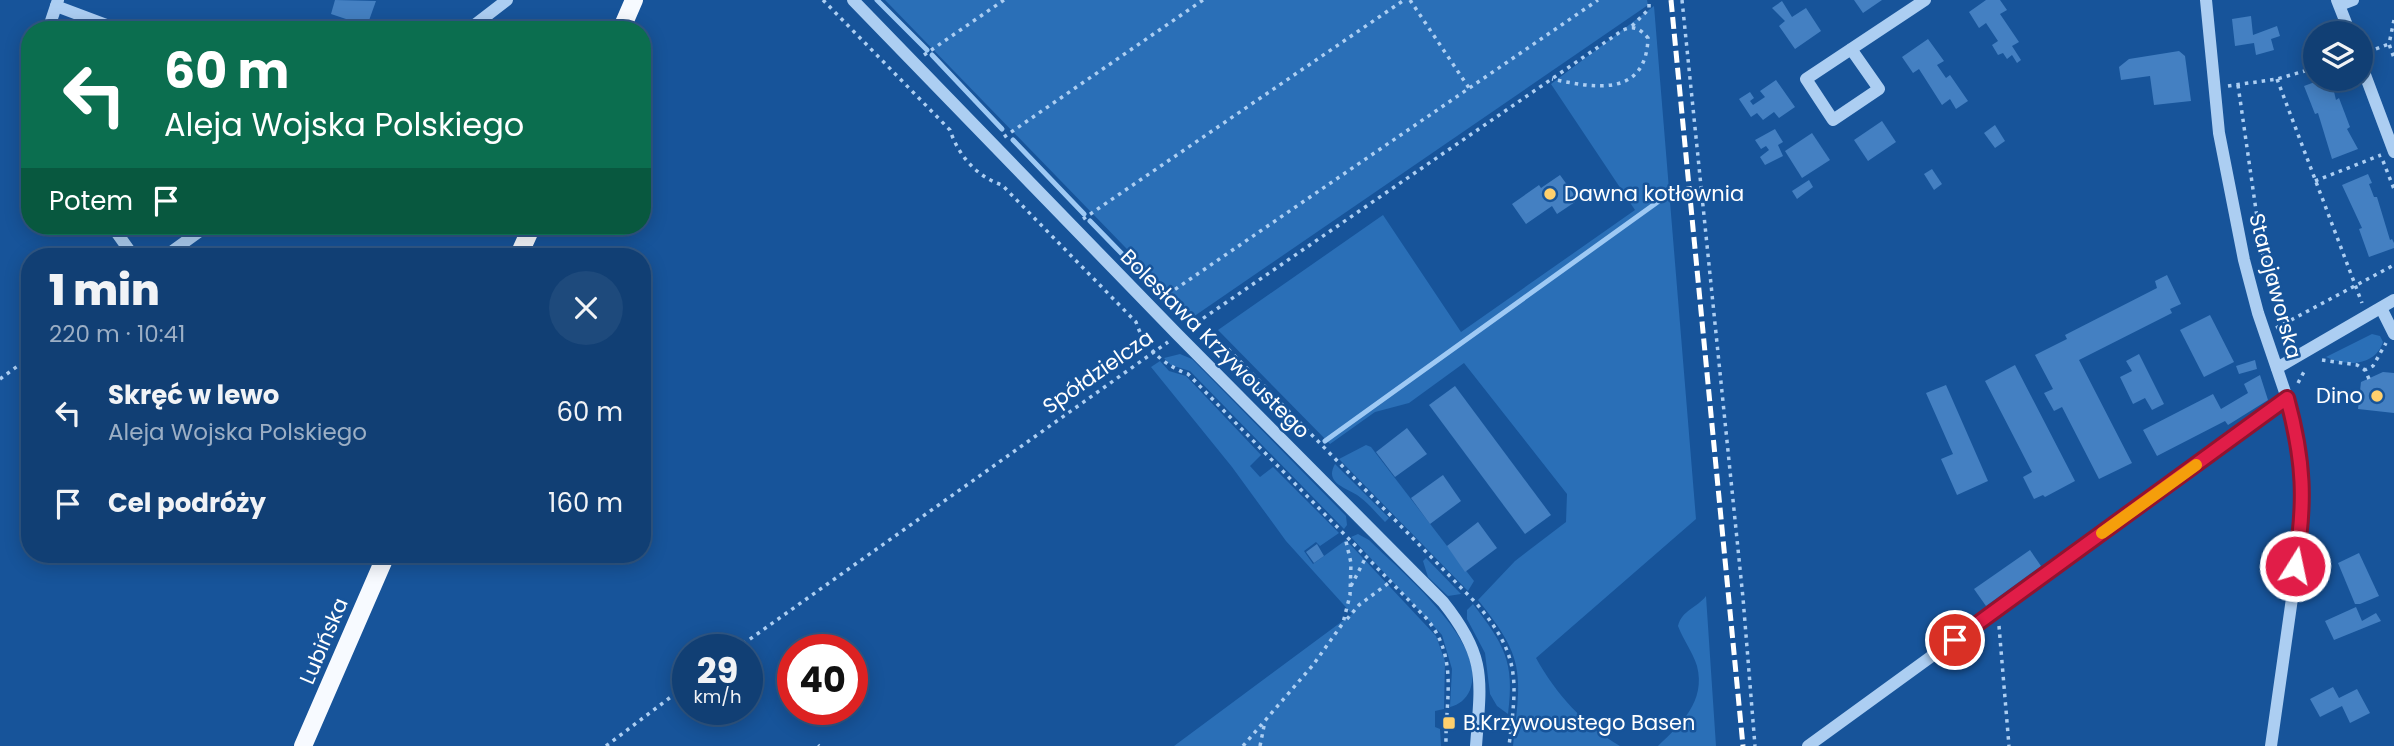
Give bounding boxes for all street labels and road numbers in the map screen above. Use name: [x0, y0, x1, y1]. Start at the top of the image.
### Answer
street label: Starojaworska: [2242, 210, 2309, 362]
street label: Bolesława Krzywoustego: [1114, 242, 1317, 445]
street label: Spółdzielcza: [1037, 323, 1159, 420]
street label: Lubińska: [292, 593, 355, 688]

